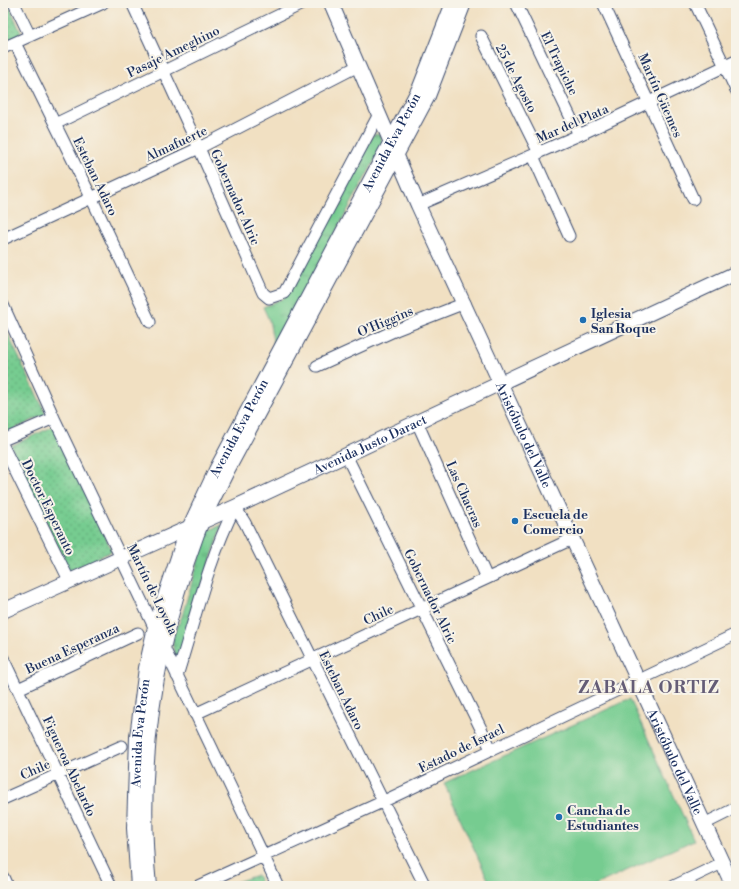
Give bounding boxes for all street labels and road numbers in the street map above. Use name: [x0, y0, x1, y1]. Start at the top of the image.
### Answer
street label: Pasaje Ameghino: [124, 23, 222, 81]
street label: El Trapiche: [537, 29, 582, 98]
street label: 25 de Agosto: [492, 42, 540, 115]
street label: Martín Güemes: [634, 51, 686, 140]
street label: Avenida Eva Perón: [358, 90, 424, 195]
street label: Mar del Plata: [534, 101, 611, 147]
street label: Almafuerte: [142, 122, 210, 166]
street label: Esteban Adaro: [69, 134, 121, 218]
street label: Gobernador Alric: [207, 147, 264, 248]
street label: O'Higgins: [355, 303, 416, 341]
street label: Avenida Eva Perón: [206, 376, 272, 481]
street label: Aristóbulo del Valle: [492, 379, 555, 491]
street label: Avenida Justo Daract: [310, 411, 430, 479]
street label: Doctor Esperanto: [18, 457, 78, 558]
street label: Las Chacras: [442, 459, 486, 530]
street label: Martín de Loyola: [123, 541, 181, 638]
street label: Gobernador Alric: [400, 546, 460, 647]
street label: Chile: [361, 601, 396, 629]
street label: Buena Esperanza: [22, 620, 122, 678]
street label: Esteban Adaro: [315, 648, 367, 732]
street label: Avenida Eva Perón: [128, 678, 154, 789]
street label: Aristóbulo del Valle: [643, 705, 706, 818]
street label: Figueroa Abelardo: [39, 714, 99, 819]
street label: Estado de Israel: [416, 721, 507, 777]
street label: Chile: [18, 756, 53, 784]

